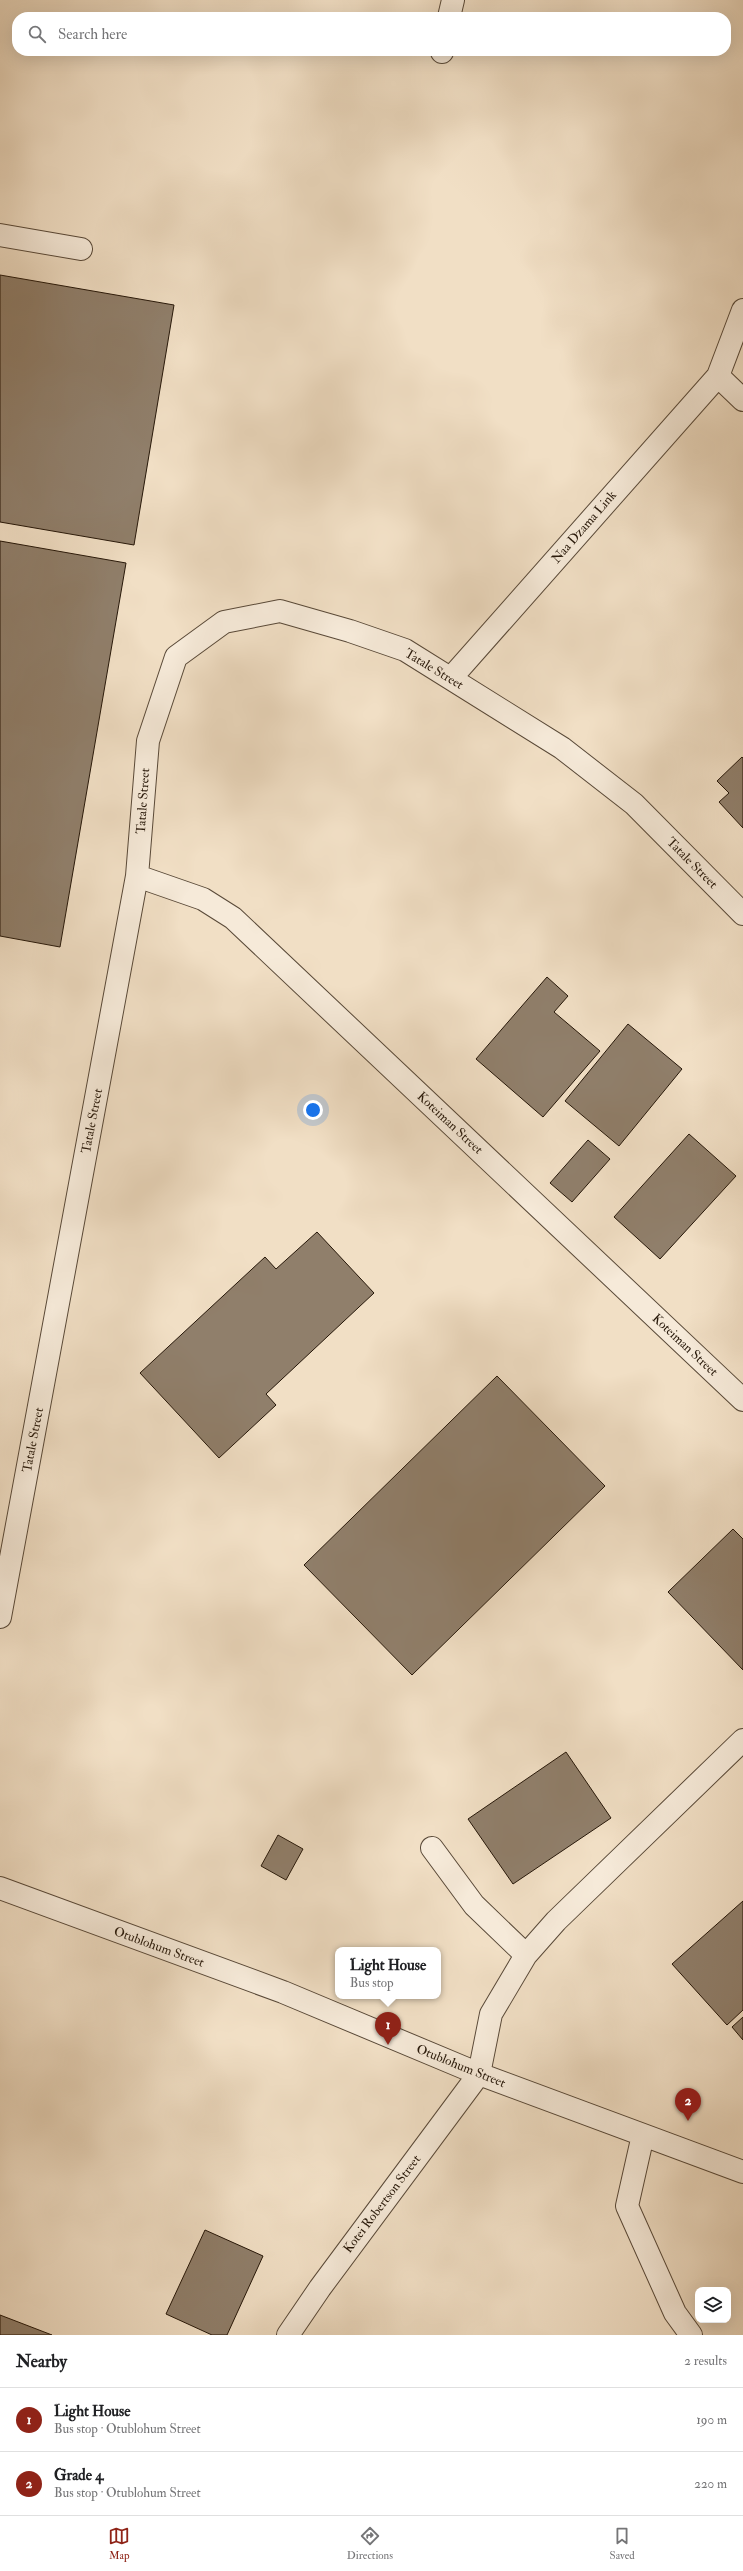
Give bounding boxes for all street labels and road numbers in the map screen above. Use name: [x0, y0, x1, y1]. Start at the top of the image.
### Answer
street label: Naa Dzama Link: [548, 487, 620, 567]
street label: Tatale Street: [402, 645, 466, 693]
street label: Tatale Street: [133, 768, 153, 834]
street label: Tatale Street: [663, 834, 721, 892]
street label: Tatale Street: [78, 1087, 106, 1155]
street label: Koteiman Street: [414, 1088, 486, 1158]
street label: Koteiman Street: [649, 1310, 721, 1380]
street label: Tatale Street: [19, 1406, 47, 1474]
street label: Otublohum Street: [112, 1923, 206, 1971]
street label: Otublohum Street: [414, 2041, 508, 2091]
street label: Kotei Robertson Street: [340, 2152, 424, 2256]

